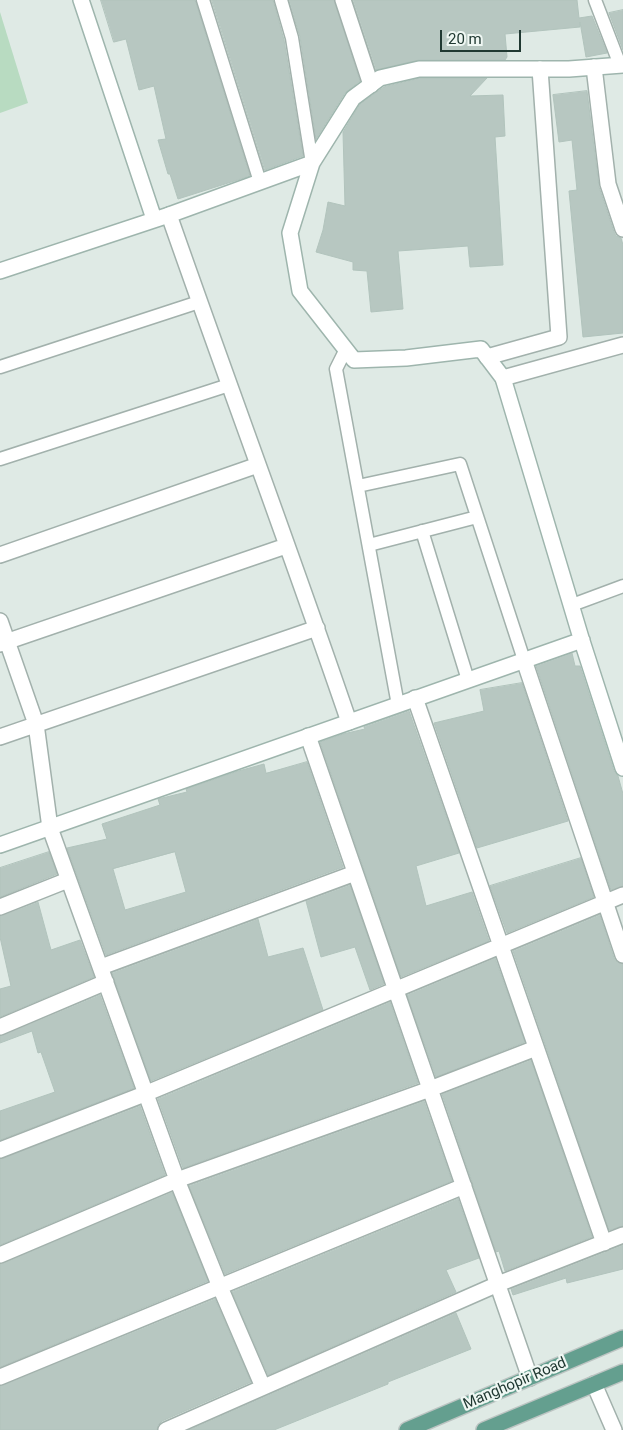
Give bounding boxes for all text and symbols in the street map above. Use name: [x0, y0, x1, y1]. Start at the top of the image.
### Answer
scale bar: [443, 20, 524, 52]
text: 20 m: [448, 30, 482, 48]
street label: Manghopir Road: [461, 1354, 569, 1414]

